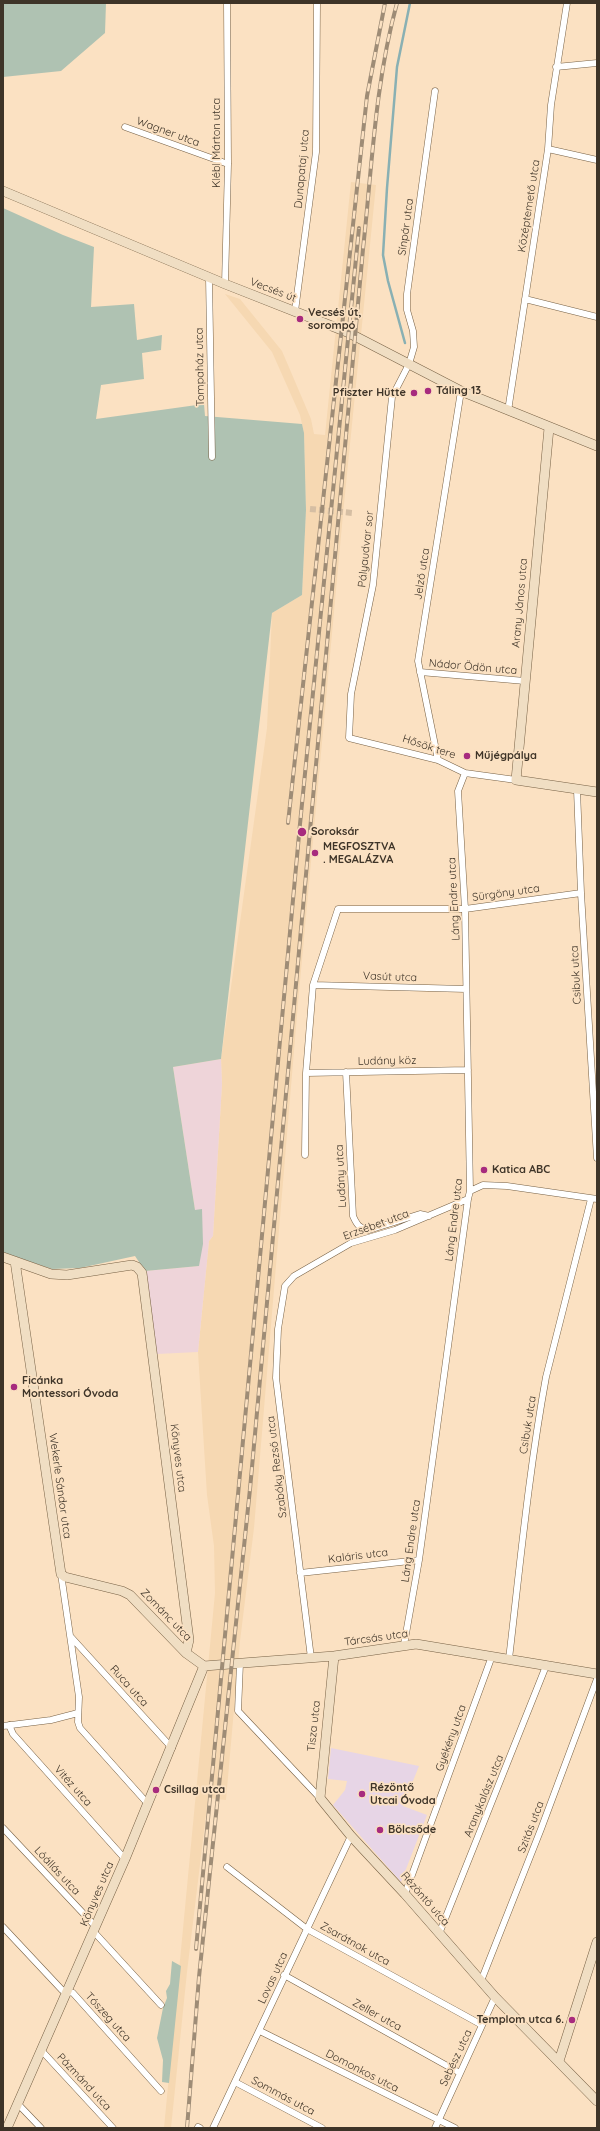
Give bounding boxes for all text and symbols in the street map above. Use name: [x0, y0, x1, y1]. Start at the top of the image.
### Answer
street label: Klébl Márton utca: [210, 98, 224, 188]
street label: Wagner utca: [135, 114, 201, 150]
street label: Dunapataj utca: [292, 129, 312, 209]
street label: Középtemető utca: [515, 159, 543, 253]
street label: Sínpár utca: [395, 197, 417, 257]
street label: Vecsés út: [248, 275, 298, 305]
place label: Vecsés út, sorompó: [308, 306, 362, 332]
marker: Vecsés út, sorompó: [295, 314, 305, 324]
street label: Tompaház utca: [193, 327, 207, 407]
place label: Táling 13: [436, 384, 481, 398]
place label: Pfiszter Hütte: [333, 386, 406, 400]
marker: Táling 13: [423, 386, 433, 396]
marker: Pfiszter Hütte: [409, 388, 419, 398]
street label: Pályaudvar sor: [355, 510, 377, 588]
street label: Jelző utca: [411, 547, 433, 601]
street label: Arany János utca: [510, 558, 530, 648]
street label: Nádor Ödön utca: [428, 657, 518, 677]
street label: Hősök tere: [401, 732, 457, 762]
place label: Műjégpálya: [475, 749, 537, 763]
marker: Műjégpálya: [462, 751, 472, 761]
place label: Soroksár: [311, 825, 359, 839]
marker: Soroksár: [296, 826, 308, 838]
place label: MEGFOSZTVA . MEGALÁZVA: [323, 840, 395, 866]
marker: MEGFOSZTVA . MEGALÁZVA: [310, 848, 320, 858]
street label: Láng Endre utca: [445, 857, 463, 941]
street label: Sürgöny utca: [471, 882, 541, 904]
street label: Csibuk utca: [568, 945, 584, 1005]
street label: Vasút utca: [363, 969, 417, 985]
street label: Ludány köz: [358, 1054, 416, 1068]
street label: Ludány utca: [333, 1144, 349, 1208]
place label: Katica ABC: [492, 1163, 550, 1177]
marker: Katica ABC: [479, 1165, 489, 1175]
street label: Láng Endre utca: [442, 1178, 466, 1262]
street label: Erzsébet utca: [341, 1207, 411, 1243]
place label: Ficánka Montessori Óvoda: [22, 1374, 118, 1400]
marker: Ficánka Montessori Óvoda: [9, 1382, 19, 1392]
street label: Csibuk utca: [517, 1395, 539, 1455]
street label: Szabóky Rezső utca: [264, 1415, 290, 1519]
street label: Könyves utca: [167, 1423, 189, 1493]
street label: Wekerle Sándor utca: [46, 1432, 74, 1540]
street label: Láng Endre utca: [399, 1499, 423, 1583]
street label: Kaláris utca: [327, 1546, 389, 1566]
street label: Zománc utca: [138, 1586, 194, 1644]
street label: Tárcsás utca: [343, 1627, 409, 1649]
street label: Ruca utca: [107, 1663, 151, 1709]
street label: Tisza utca: [305, 1700, 323, 1752]
street label: Gyékény utca: [433, 1703, 469, 1773]
street label: Aranykalász utca: [461, 1753, 507, 1839]
street label: Vitéz utca: [51, 1763, 95, 1809]
place label: Rézöntő Utcai Óvoda: [370, 1781, 436, 1807]
place label: Csillag utca: [164, 1783, 225, 1797]
marker: Csillag utca: [151, 1785, 161, 1795]
marker: Rézöntő Utcai Óvoda: [357, 1789, 367, 1799]
street label: Szitás utca: [515, 1799, 547, 1855]
place label: Bölcsőde: [388, 1823, 436, 1837]
marker: Bölcsőde: [375, 1825, 385, 1835]
street label: Lóállás utca: [31, 1844, 83, 1898]
street label: Könyves utca: [77, 1860, 117, 1928]
street label: Rézöntő utca: [398, 1869, 452, 1929]
street label: Zsarátnok utca: [318, 1919, 392, 1969]
street label: Lovas utca: [255, 1950, 291, 2006]
street label: Tószeg utca: [82, 1990, 134, 2044]
street label: Zeller utca: [350, 1996, 404, 2034]
place label: Templom utca 6.: [477, 2013, 564, 2027]
marker: Templom utca 6.: [567, 2015, 577, 2025]
street label: Sebész utca: [437, 2028, 475, 2088]
street label: Domonkos utca: [323, 2047, 401, 2095]
street label: Pázmánd utca: [54, 2051, 114, 2113]
street label: Sommás utca: [249, 2074, 317, 2118]

